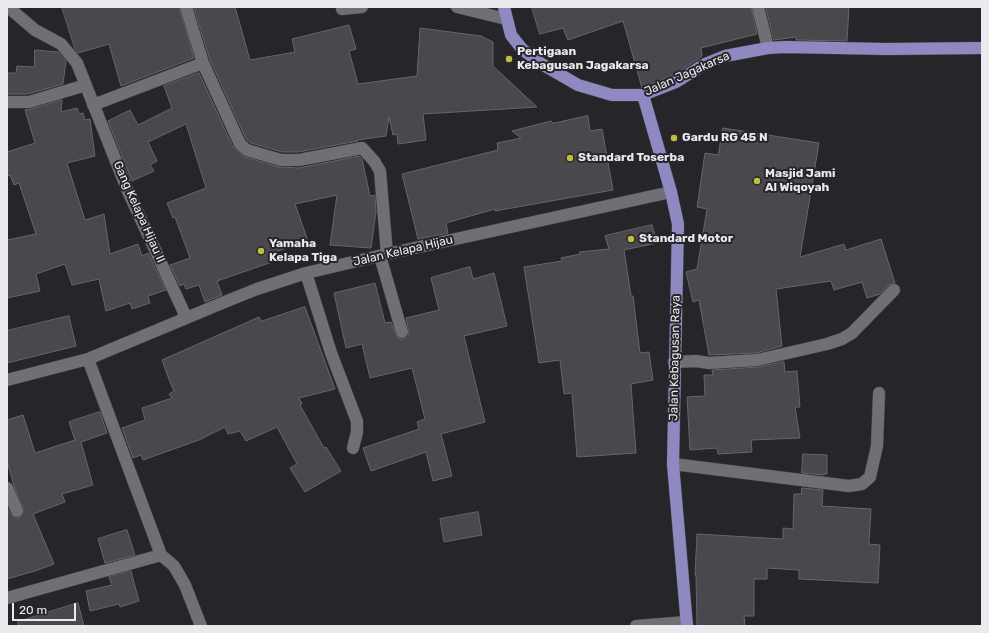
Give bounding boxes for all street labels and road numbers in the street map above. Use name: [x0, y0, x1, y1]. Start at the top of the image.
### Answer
street label: Jalan Jagakarsa: [642, 49, 732, 99]
street label: Gang Kelapa Hijau II: [110, 159, 168, 265]
street label: Jalan Kelapa Hijau: [352, 232, 454, 270]
street label: Jalan Kebagusan Raya: [667, 295, 683, 421]

